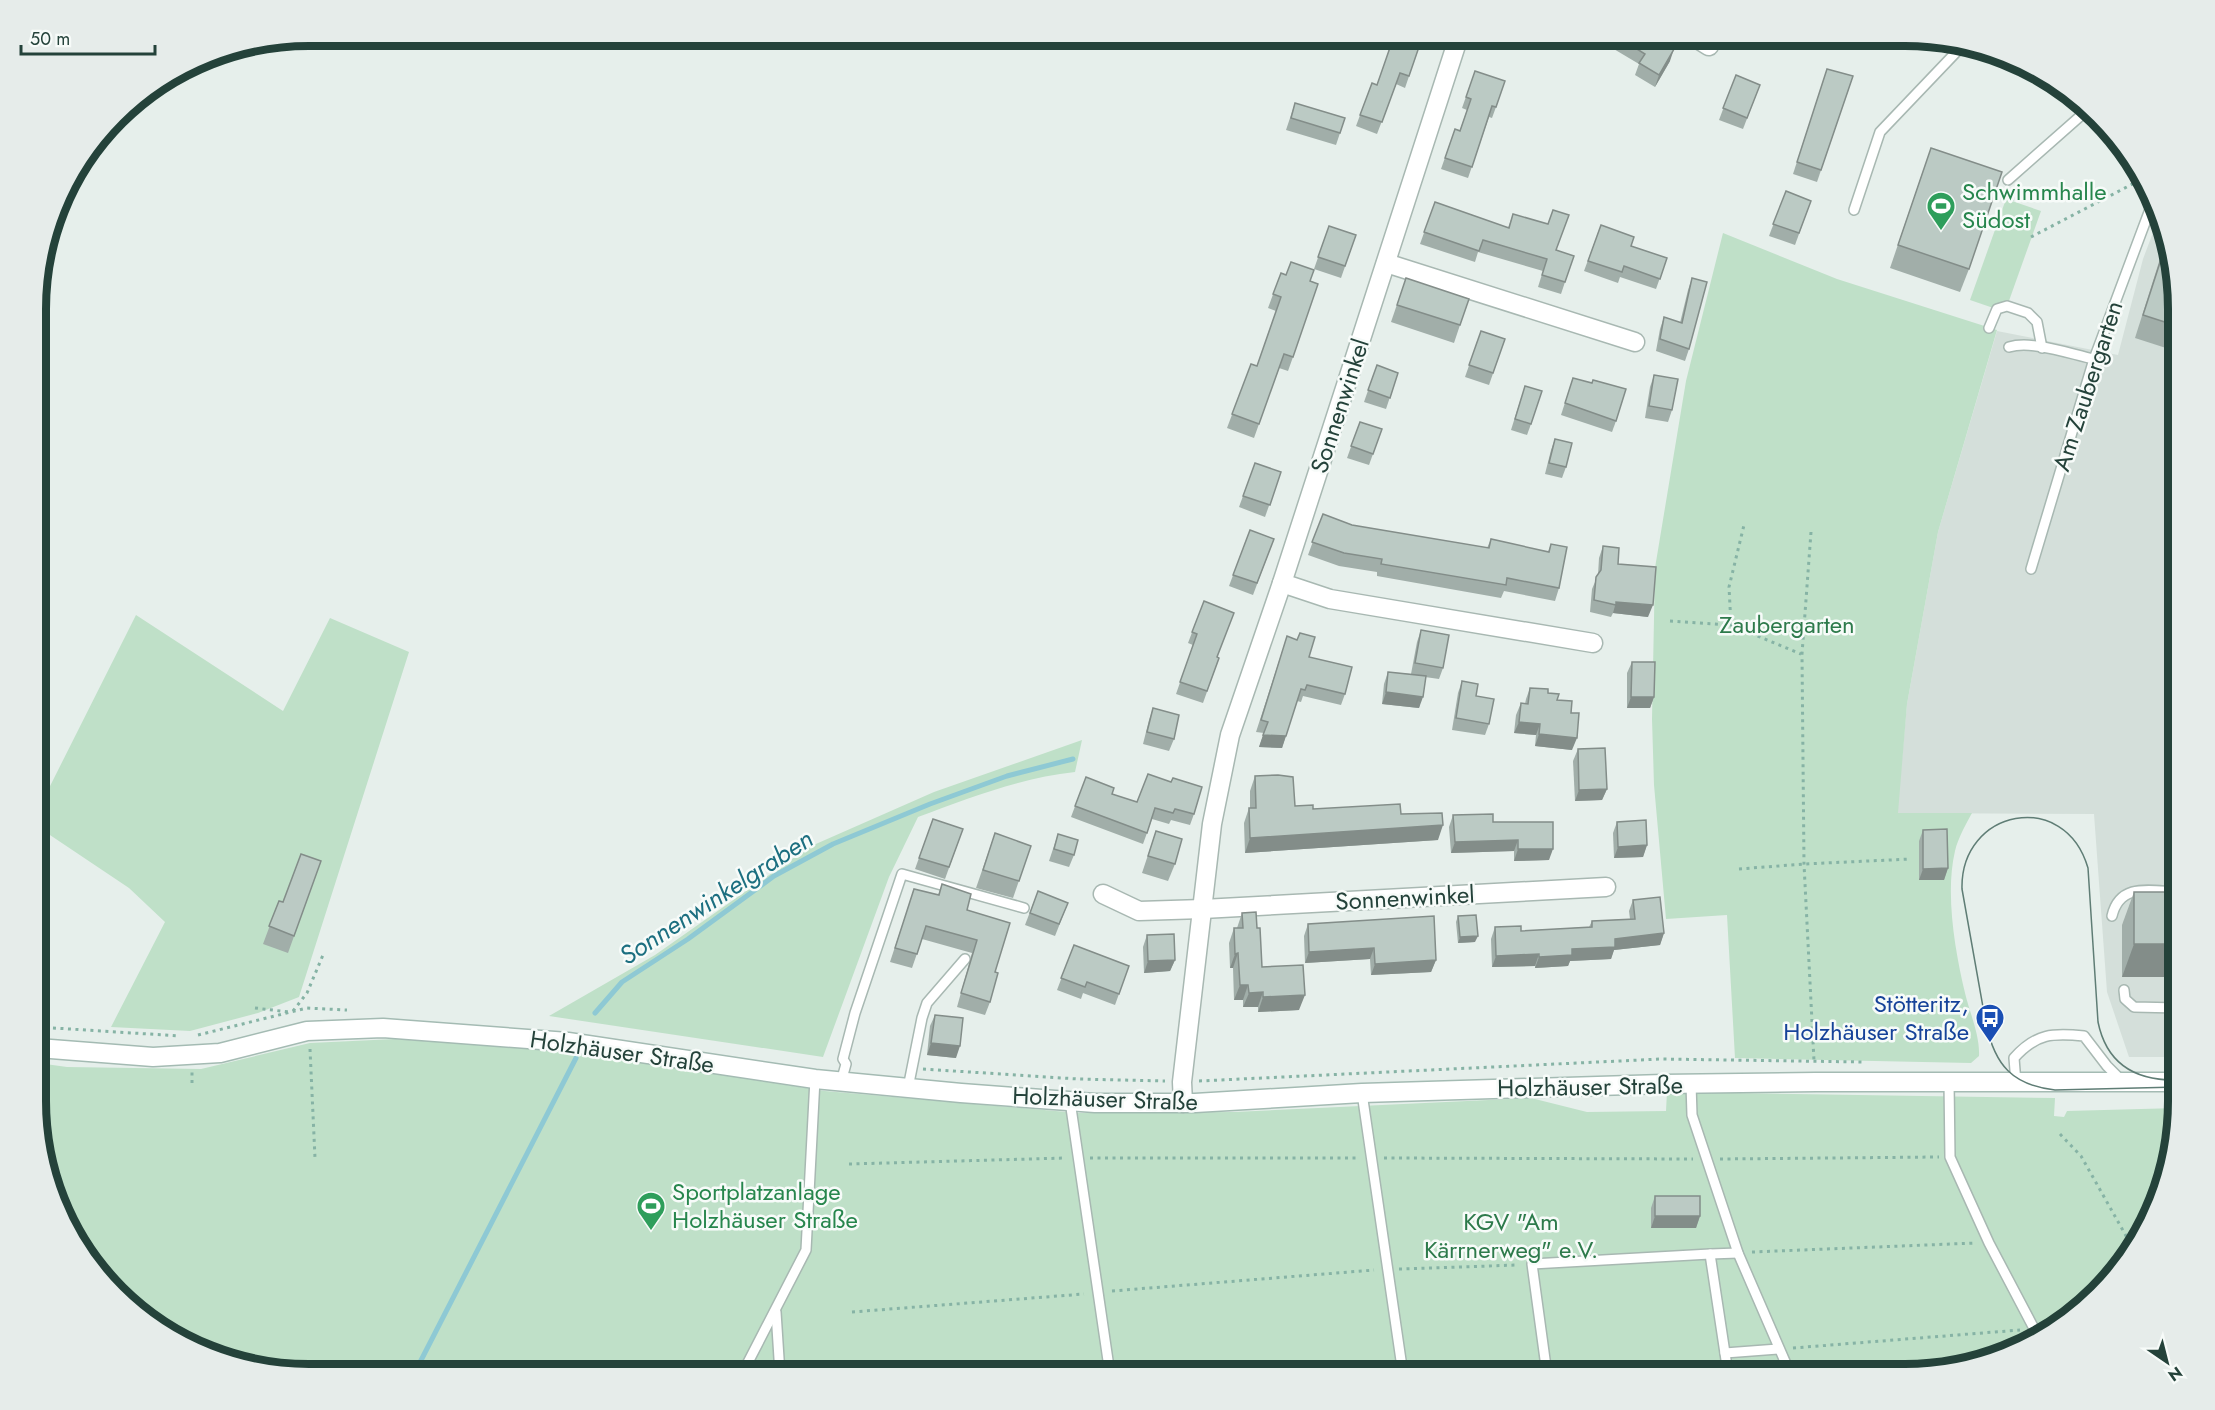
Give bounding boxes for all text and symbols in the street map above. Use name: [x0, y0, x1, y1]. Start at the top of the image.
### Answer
scale bar: [21, 18, 154, 56]
text: 50 m: [30, 26, 70, 52]
place label: Schwimmhalle Südost: [1962, 174, 2107, 237]
sports icon: Schwimmhalle Südost: [1925, 190, 1957, 232]
street label: Am Zaubergarten: [2044, 296, 2132, 475]
street label: Sonnenwinkel: [1301, 334, 1378, 478]
park label: Zaubergarten: [1719, 607, 1855, 642]
water label: Sonnenwinkelgraben: [611, 820, 821, 974]
street label: Sonnenwinkel: [1334, 876, 1476, 919]
place label: Stötteritz, Holzhäuser Straße: [1783, 986, 1969, 1049]
bus stop icon: Stötteritz, Holzhäuser Straße: [1974, 1002, 2006, 1044]
street label: Holzhäuser Straße: [528, 1021, 716, 1082]
street label: Holzhäuser Straße: [1497, 1067, 1683, 1106]
street label: Holzhäuser Straße: [1012, 1078, 1198, 1119]
place label: Sportplatzanlage Holzhäuser Straße: [672, 1174, 858, 1237]
sports icon: Sportplatzanlage Holzhäuser Straße: [635, 1190, 667, 1232]
park label: KGV "Am Kärrnerweg" e.V.: [1424, 1204, 1598, 1267]
north arrow: [2137, 1332, 2197, 1392]
text: N: [2164, 1361, 2187, 1387]

